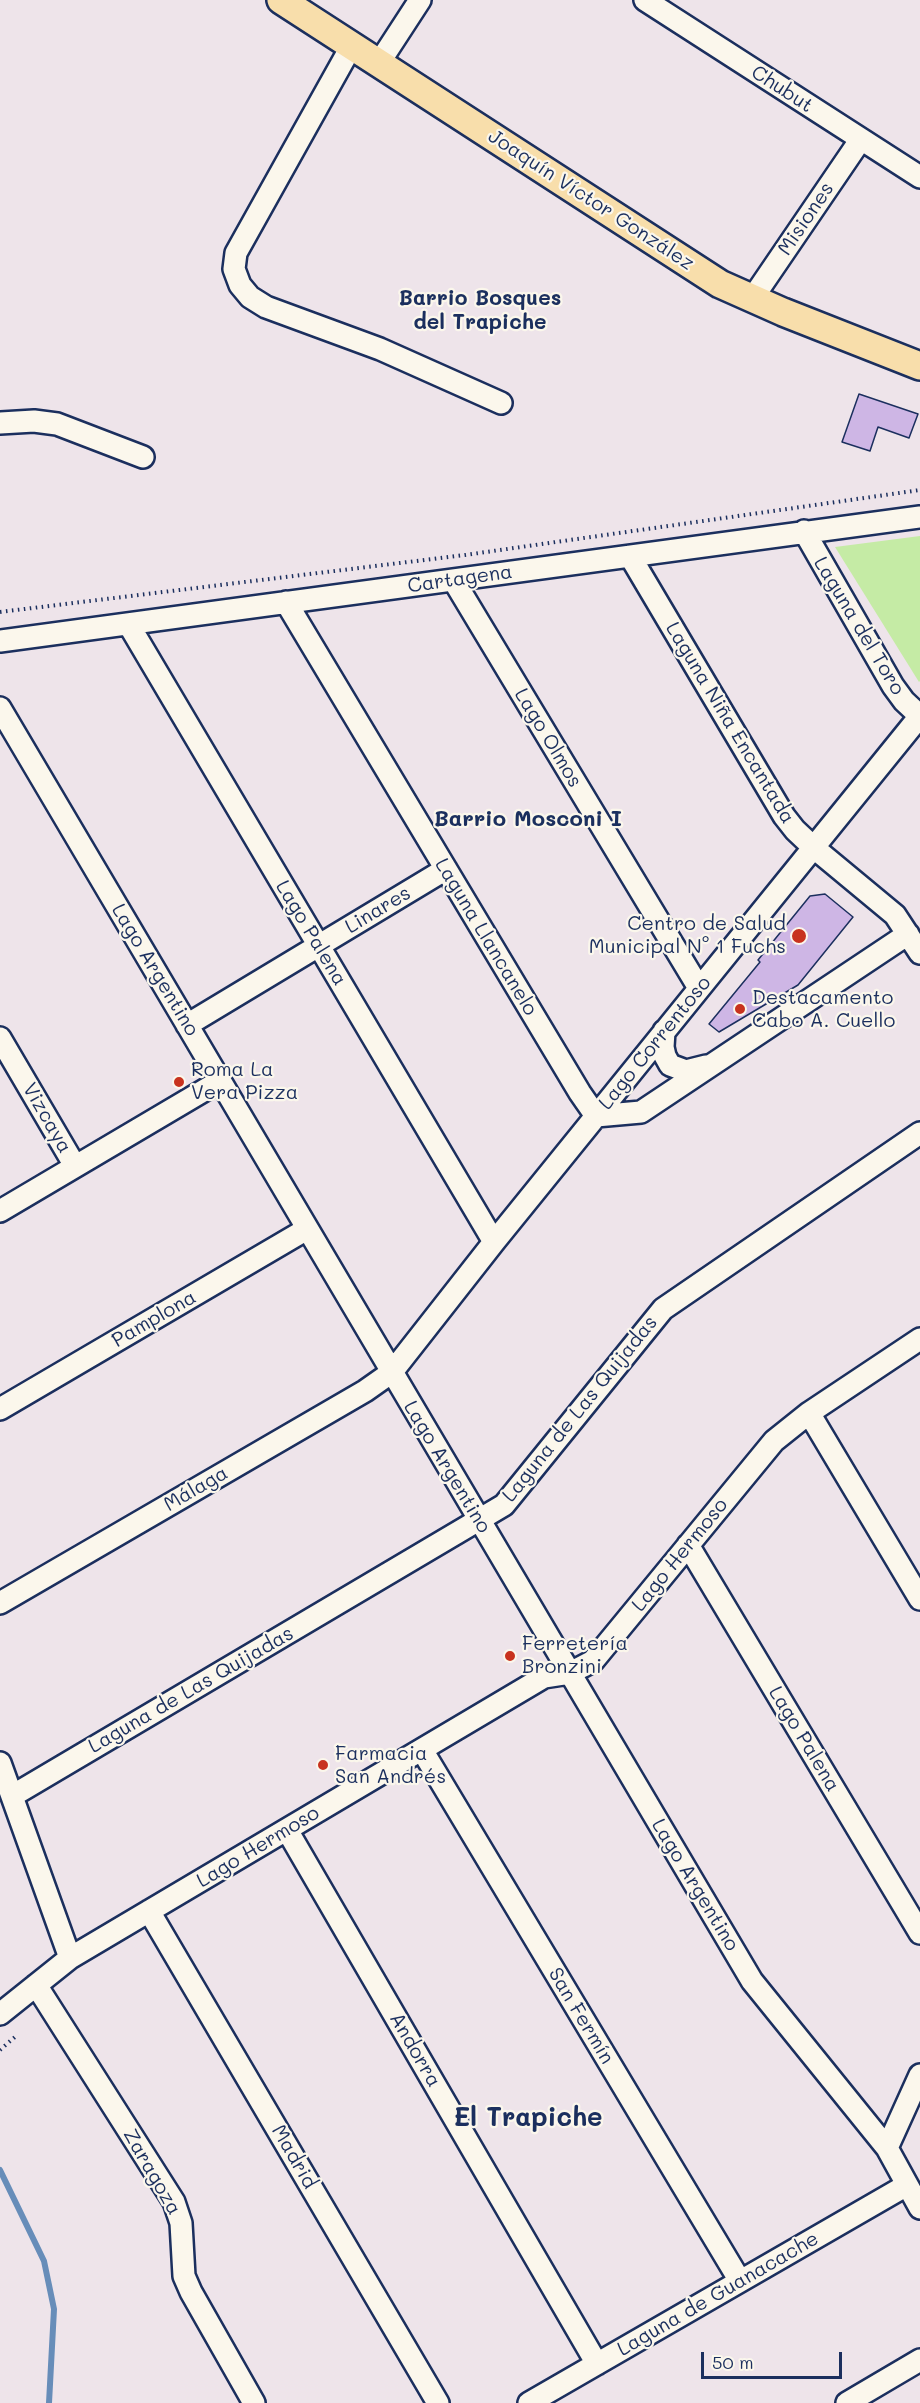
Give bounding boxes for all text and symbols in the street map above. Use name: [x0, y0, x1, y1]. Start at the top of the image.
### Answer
street label: Chubut: [747, 60, 817, 118]
street label: Joaquín Víctor González: [484, 124, 698, 276]
street label: Misiones: [773, 178, 839, 260]
district label: Barrio Bosques del Trapiche: [399, 286, 561, 336]
street label: Laguna del Toro: [808, 553, 910, 699]
street label: Cartagena: [406, 560, 514, 598]
street label: Laguna Niña Encantada: [660, 618, 800, 828]
street label: Lago Olmos: [509, 684, 587, 792]
district label: Barrio Mosconi I: [434, 806, 622, 832]
street label: Laguna Llancanelo: [430, 854, 542, 1020]
street label: Lago Palena: [270, 876, 352, 990]
street label: Linares: [341, 881, 415, 939]
street label: Lago Argentino: [106, 900, 204, 1040]
place label: Centro de Salud Municipal N° 1 Fuchs: [589, 912, 786, 959]
marker: Centro de Salud Municipal N° 1 Fuchs: [790, 927, 808, 945]
street label: Lago Correntoso: [594, 971, 716, 1115]
place label: Destacamento Cabo A. Cuello: [752, 986, 895, 1033]
marker: Destacamento Cabo A. Cuello: [733, 1002, 747, 1016]
place label: Roma La Vera Pizza: [191, 1058, 298, 1105]
marker: Roma La Vera Pizza: [172, 1075, 186, 1089]
street label: Vizcaya: [17, 1079, 77, 1157]
street label: Pamplona: [108, 1285, 200, 1353]
street label: Laguna de Las Quijadas: [497, 1311, 663, 1507]
street label: Lago Argentino: [398, 1397, 496, 1537]
street label: Málaga: [160, 1461, 232, 1517]
street label: Lago Hermoso: [627, 1493, 733, 1617]
street label: Laguna de Las Quijadas: [84, 1621, 298, 1759]
place label: Ferretería Bronzini: [522, 1632, 628, 1679]
marker: Ferretería Bronzini: [503, 1649, 517, 1663]
street label: Lago Palena: [763, 1682, 845, 1796]
place label: Farmacia San Andrés: [335, 1742, 446, 1789]
marker: Farmacia San Andrés: [316, 1758, 330, 1772]
street label: Lago Hermoso: [192, 1801, 324, 1893]
street label: Lago Argentino: [646, 1815, 744, 1955]
street label: San Fermín: [543, 1963, 619, 2069]
street label: Andorra: [384, 2008, 446, 2092]
district label: El Trapiche: [453, 2102, 603, 2134]
street label: Madrid: [266, 2121, 322, 2193]
street label: Zaragoza: [118, 2125, 186, 2219]
street label: Laguna de Guanacache: [613, 2227, 823, 2361]
scale bar: [704, 2340, 845, 2378]
text: 50 m: [712, 2350, 754, 2374]

